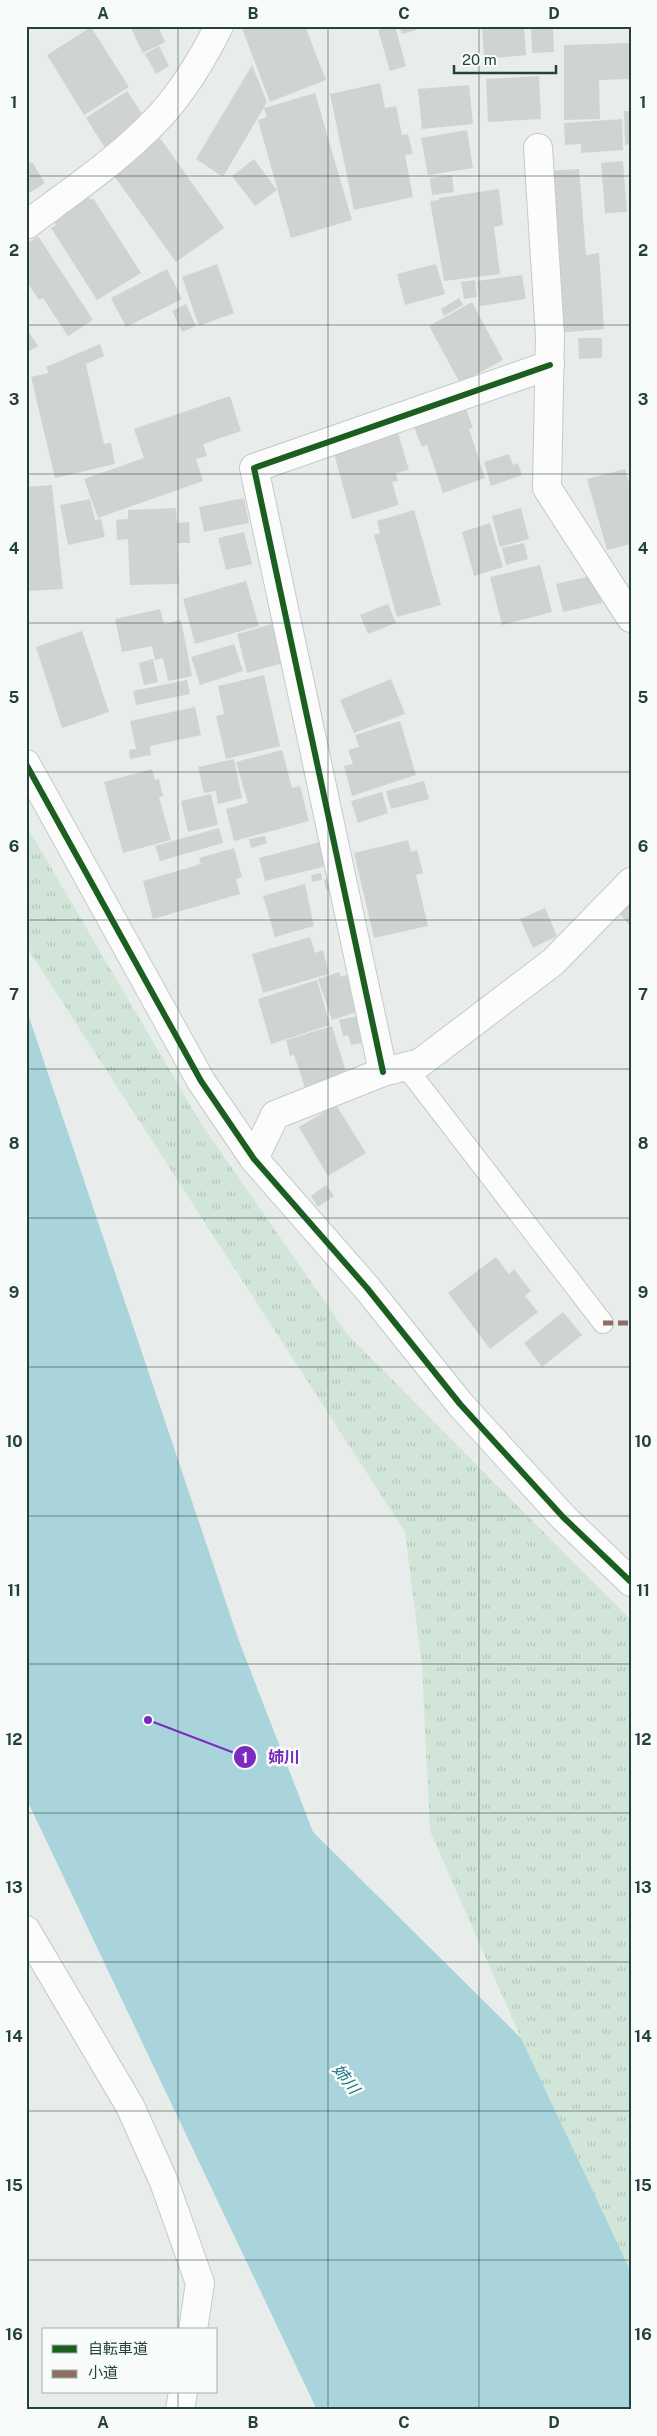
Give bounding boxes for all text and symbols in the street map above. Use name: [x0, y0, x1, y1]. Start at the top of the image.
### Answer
text: A: [97, 4, 109, 23]
text: B: [248, 4, 259, 23]
text: C: [398, 4, 410, 23]
text: D: [548, 4, 560, 23]
scale bar: [454, 42, 557, 74]
text: 20 m: [462, 51, 497, 68]
text: 1: [11, 93, 17, 112]
text: 1: [640, 93, 646, 112]
text: 2: [9, 241, 19, 260]
text: 2: [638, 241, 648, 260]
text: 3: [9, 390, 19, 409]
text: 3: [638, 390, 648, 409]
text: 4: [9, 539, 20, 558]
text: 4: [638, 539, 649, 558]
text: 5: [9, 688, 20, 707]
text: 5: [638, 688, 649, 707]
text: 6: [9, 837, 19, 856]
text: 6: [638, 837, 648, 856]
text: 7: [9, 985, 19, 1004]
text: 7: [638, 985, 648, 1004]
text: 8: [9, 1134, 20, 1153]
text: 8: [638, 1134, 649, 1153]
text: 9: [9, 1283, 19, 1302]
text: 9: [638, 1283, 648, 1302]
text: 10: [5, 1432, 23, 1451]
text: 10: [634, 1432, 652, 1451]
text: 11: [7, 1581, 21, 1600]
text: 11: [636, 1581, 650, 1600]
text: 12: [5, 1730, 23, 1749]
text: 12: [634, 1730, 652, 1749]
callout: 姉川: [233, 1742, 310, 1773]
text: 姉川: [268, 1748, 300, 1767]
text: 1: [242, 1749, 248, 1766]
text: 13: [5, 1878, 23, 1897]
text: 13: [634, 1878, 652, 1897]
text: 14: [5, 2027, 23, 2046]
text: 14: [634, 2027, 652, 2046]
water label: 姉川: [329, 2061, 365, 2099]
text: 15: [5, 2176, 23, 2195]
text: 15: [634, 2176, 652, 2195]
text: 16: [5, 2325, 23, 2344]
text: 16: [634, 2325, 652, 2344]
legend: [42, 2328, 218, 2394]
text: 自転車道: [88, 2340, 148, 2357]
text: 小道: [88, 2364, 118, 2381]
text: A: [97, 2413, 109, 2432]
text: B: [248, 2413, 259, 2432]
text: C: [398, 2413, 410, 2432]
text: D: [548, 2413, 560, 2432]

